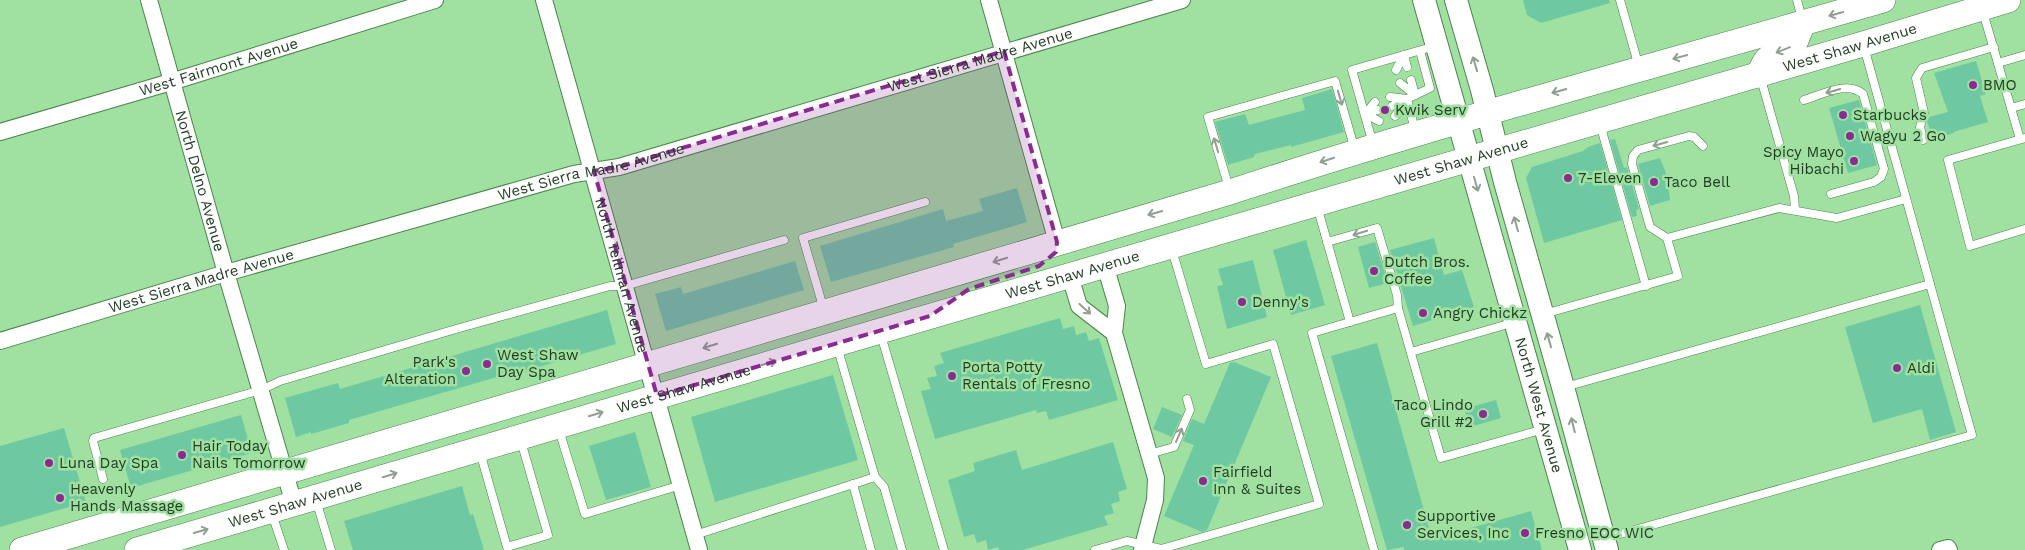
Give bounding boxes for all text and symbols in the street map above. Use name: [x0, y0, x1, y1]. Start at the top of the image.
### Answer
one-way arrow: [1828, 9, 1844, 19]
street label: West Shaw Avenue: [1781, 19, 1919, 76]
street label: West Sierra Madre Avenue: [885, 24, 1075, 96]
street label: West Fairmont Avenue: [137, 34, 300, 100]
one-way arrow: [1775, 46, 1790, 55]
one-way arrow: [1672, 53, 1688, 63]
one-way arrow: [1470, 57, 1479, 73]
place label: BMO: [1983, 76, 2017, 94]
marker: BMO: [1967, 79, 1979, 91]
one-way arrow: [1552, 87, 1568, 97]
one-way arrow: [1826, 87, 1842, 97]
one-way arrow: [1336, 89, 1346, 105]
place label: Kwik Serv: [1395, 101, 1466, 119]
marker: Kwik Serv: [1379, 104, 1391, 116]
place label: Starbucks: [1853, 106, 1927, 124]
street label: North Delno Avenue: [172, 108, 229, 254]
marker: Starbucks: [1837, 109, 1849, 121]
place label: Wagyu 2 Go: [1860, 127, 1946, 145]
marker: Wagyu 2 Go: [1844, 130, 1856, 142]
street label: West Shaw Avenue: [1392, 133, 1530, 189]
one-way arrow: [1211, 138, 1221, 154]
street label: West Sierra Madre Avenue: [496, 139, 687, 204]
one-way arrow: [1652, 139, 1668, 149]
place label: Spicy Mayo Hibachi: [1763, 143, 1844, 178]
marker: Spicy Mayo Hibachi: [1848, 155, 1860, 167]
one-way arrow: [1320, 156, 1336, 165]
place label: 7-Eleven: [1578, 169, 1642, 187]
marker: 7-Eleven: [1562, 172, 1574, 184]
place label: Taco Bell: [1664, 173, 1731, 191]
one-way arrow: [1471, 176, 1481, 192]
marker: Taco Bell: [1648, 176, 1660, 188]
street label: North Teilman Avenue: [591, 196, 652, 355]
one-way arrow: [1148, 209, 1164, 219]
one-way arrow: [1511, 216, 1521, 232]
one-way arrow: [1353, 228, 1369, 238]
street label: West Sierra Madre Avenue: [106, 245, 296, 317]
street label: West Shaw Avenue: [1003, 247, 1142, 303]
place label: Dutch Bros. Coffee: [1384, 253, 1470, 288]
one-way arrow: [992, 255, 1008, 265]
marker: Dutch Bros. Coffee: [1368, 265, 1380, 277]
place label: Denny's: [1252, 293, 1309, 311]
marker: Denny's: [1236, 296, 1248, 308]
one-way arrow: [1078, 304, 1091, 315]
place label: Angry Chickz: [1433, 304, 1527, 322]
marker: Angry Chickz: [1417, 307, 1429, 319]
one-way arrow: [1544, 333, 1554, 349]
street label: North West Avenue: [1511, 335, 1567, 475]
one-way arrow: [702, 341, 718, 351]
place label: West Shaw Day Spa: [497, 346, 579, 381]
place label: Park's Alteration: [384, 353, 456, 388]
marker: West Shaw Day Spa: [481, 358, 493, 370]
one-way arrow: [761, 358, 777, 368]
place label: Porta Potty Rentals of Fresno: [962, 358, 1090, 393]
place label: Aldi: [1907, 359, 1935, 377]
street label: West Shaw Avenue: [615, 361, 753, 417]
marker: Aldi: [1891, 362, 1903, 374]
marker: Park's Alteration: [460, 365, 472, 377]
marker: Porta Potty Rentals of Fresno: [946, 370, 958, 382]
place label: Taco Lindo Grill #2: [1394, 396, 1473, 431]
marker: Taco Lindo Grill #2: [1477, 408, 1489, 420]
one-way arrow: [588, 409, 604, 419]
one-way arrow: [1568, 417, 1577, 433]
one-way arrow: [1175, 428, 1185, 443]
place label: Hair Today Nails Tomorrow: [192, 437, 306, 472]
marker: Hair Today Nails Tomorrow: [176, 449, 188, 461]
place label: Luna Day Spa: [59, 454, 159, 472]
marker: Luna Day Spa: [43, 457, 55, 469]
place label: Fairfield Inn & Suites: [1213, 463, 1301, 498]
one-way arrow: [382, 470, 398, 480]
street label: West Shaw Avenue: [226, 475, 364, 532]
marker: Fairfield Inn & Suites: [1197, 475, 1209, 487]
place label: Heavenly Hands Massage: [70, 480, 183, 515]
marker: Heavenly Hands Massage: [54, 492, 66, 504]
place label: Supportive Services, Inc: [1417, 507, 1509, 542]
marker: Supportive Services, Inc: [1401, 519, 1413, 531]
place label: Fresno EOC WIC: [1535, 524, 1654, 542]
one-way arrow: [192, 526, 208, 536]
marker: Fresno EOC WIC: [1519, 527, 1531, 539]

